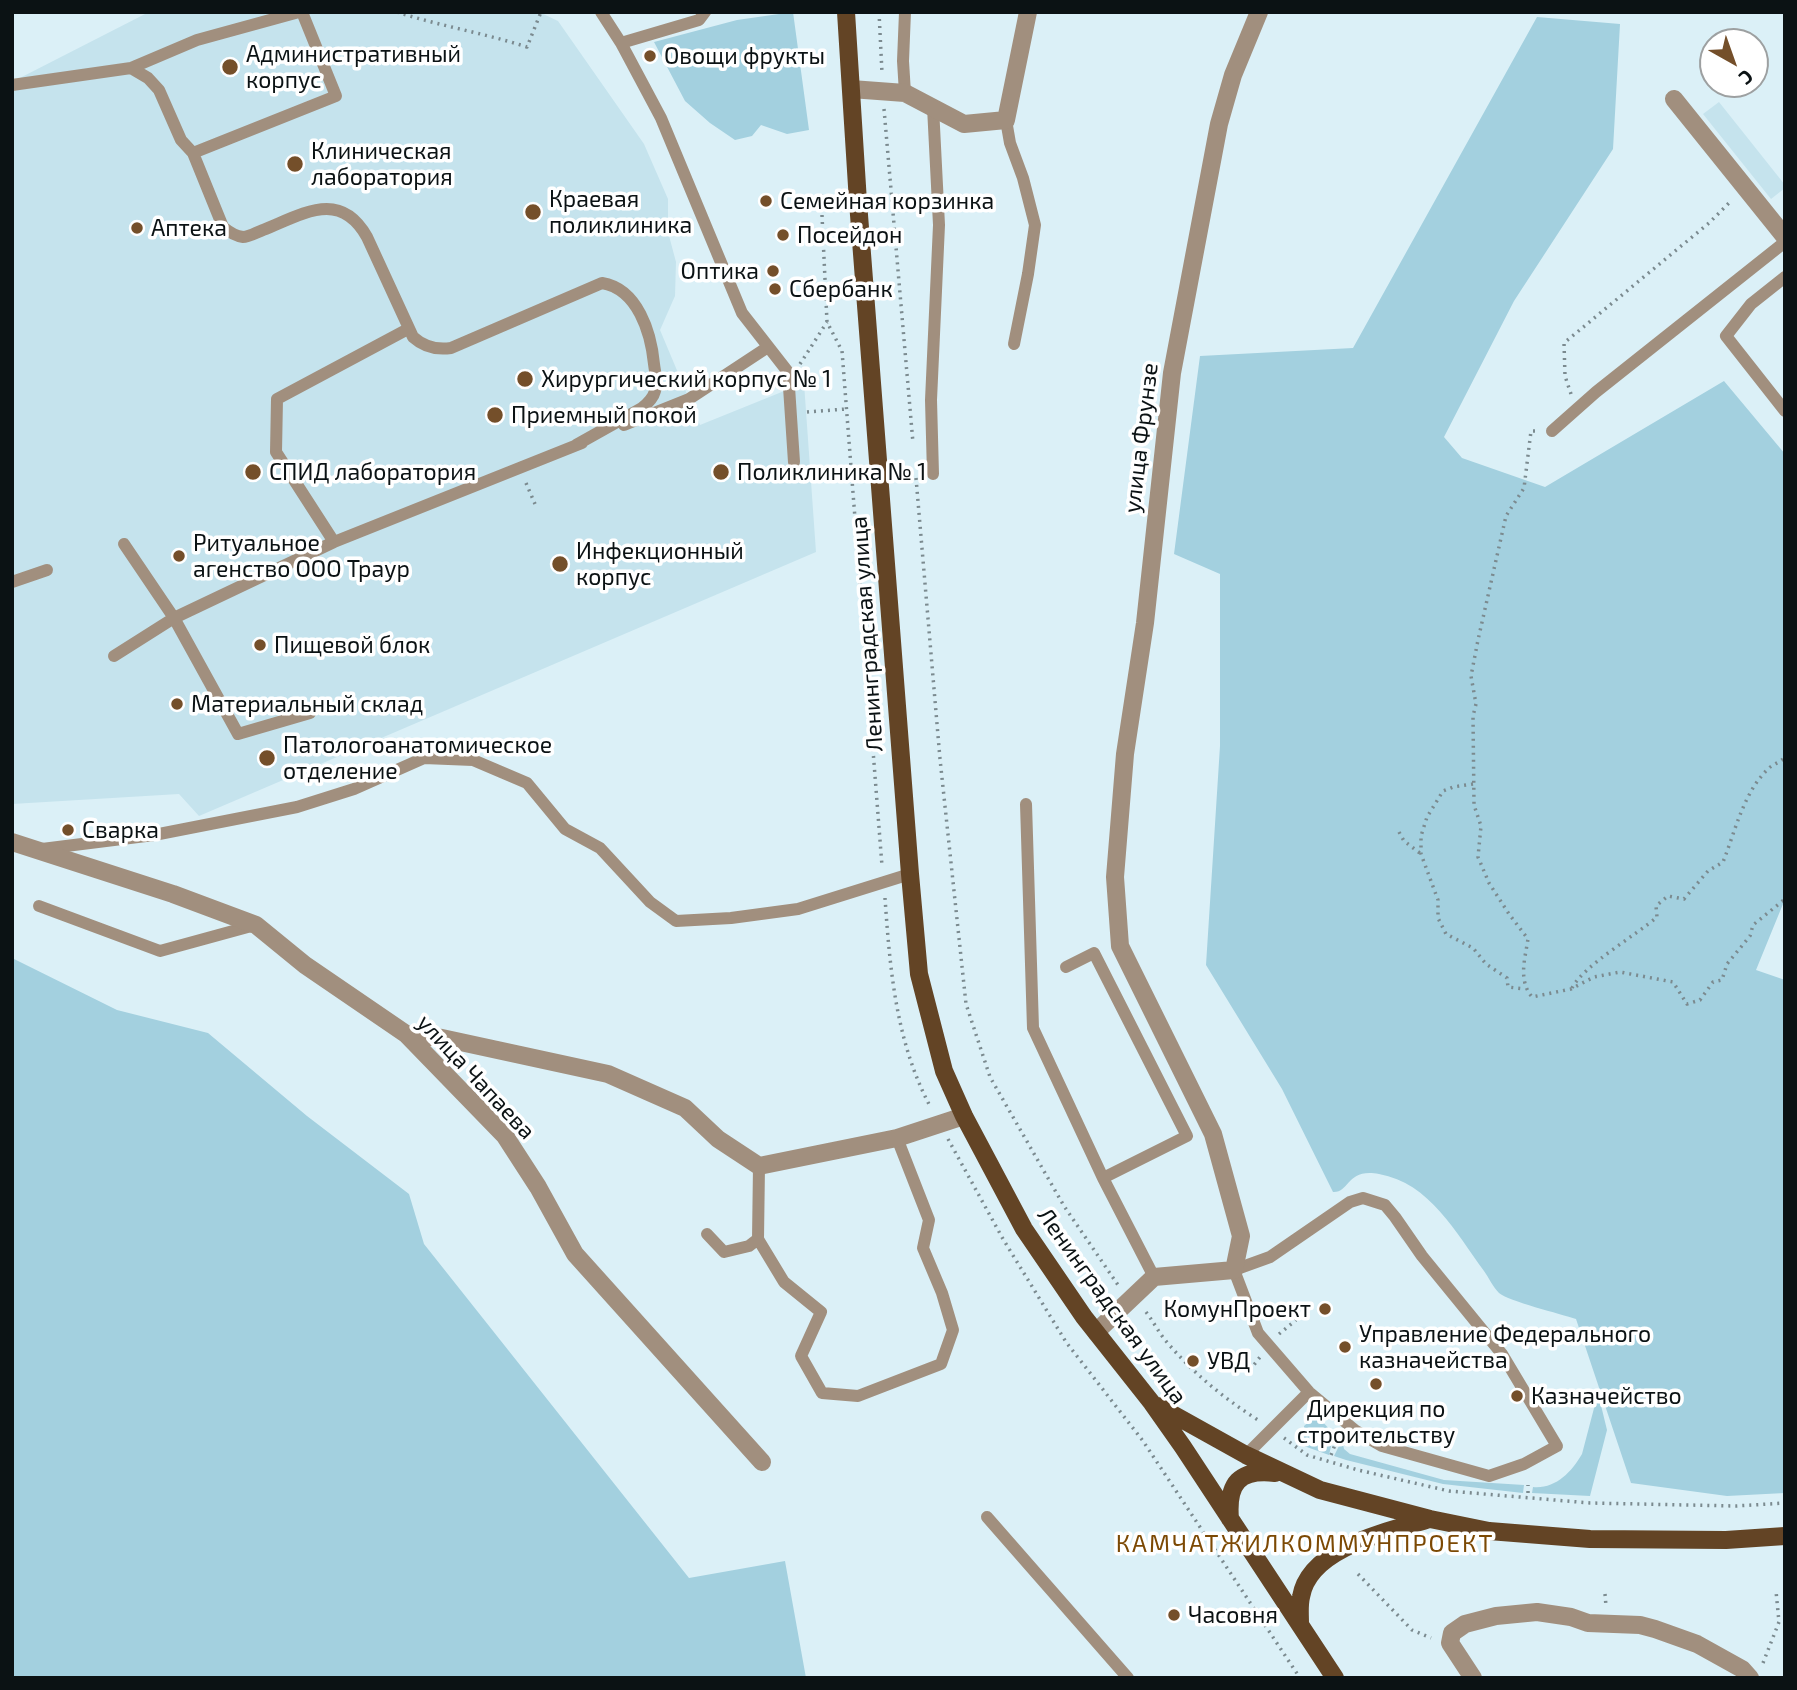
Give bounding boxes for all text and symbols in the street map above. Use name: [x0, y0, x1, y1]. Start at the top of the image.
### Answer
north arrow: [1699, 28, 1769, 98]
place label: Административный корпус: [246, 40, 461, 94]
place label: Овощи фрукты: [664, 42, 825, 70]
marker: Овощи фрукты: [642, 48, 658, 64]
marker: Административный корпус: [220, 57, 240, 77]
text: С: [1735, 66, 1758, 90]
place label: Клиническая лаборатория: [311, 137, 453, 191]
marker: Клиническая лаборатория: [285, 154, 305, 174]
place label: Краевая поликлиника: [549, 185, 692, 239]
place label: Семейная корзинка: [780, 187, 994, 215]
marker: Семейная корзинка: [758, 193, 774, 209]
marker: Краевая поликлиника: [523, 202, 543, 222]
place label: Аптека: [151, 214, 227, 242]
marker: Аптека: [129, 220, 145, 236]
place label: Посейдон: [797, 221, 903, 249]
marker: Посейдон: [775, 227, 791, 243]
place label: Оптика: [681, 257, 759, 285]
marker: Оптика: [765, 263, 781, 279]
place label: Сбербанк: [789, 275, 893, 303]
marker: Сбербанк: [767, 281, 783, 297]
street label: улица Фрунзе: [1118, 361, 1164, 515]
place label: Хирургический корпус № 1: [541, 365, 831, 393]
marker: Хирургический корпус № 1: [515, 369, 535, 389]
place label: Приемный покой: [511, 401, 697, 429]
marker: Приемный покой: [485, 405, 505, 425]
place label: СПИД лаборатория: [269, 458, 476, 486]
place label: Поликлиника № 1: [737, 458, 926, 486]
marker: СПИД лаборатория: [243, 462, 263, 482]
marker: Поликлиника № 1: [711, 462, 731, 482]
street label: Ленинградская улица: [845, 515, 889, 753]
place label: Ритуальное агенство ООО Траур: [193, 529, 410, 583]
place label: Инфекционный корпус: [576, 537, 744, 591]
marker: Ритуальное агенство ООО Траур: [171, 548, 187, 564]
marker: Инфекционный корпус: [550, 554, 570, 574]
place label: Пищевой блок: [274, 631, 430, 659]
marker: Пищевой блок: [252, 637, 268, 653]
place label: Материальный склад: [191, 690, 423, 718]
marker: Материальный склад: [169, 696, 185, 712]
place label: Патологоанатомическое отделение: [283, 731, 552, 785]
marker: Патологоанатомическое отделение: [257, 748, 277, 768]
place label: Сварка: [82, 816, 159, 844]
marker: Сварка: [60, 822, 76, 838]
street label: улица Чапаева: [411, 1009, 541, 1145]
street label: Ленинградская улица: [1031, 1202, 1193, 1410]
place label: КомунПроект: [1163, 1295, 1311, 1323]
marker: КомунПроект: [1317, 1301, 1333, 1317]
place label: Управление Федерального казначейства: [1359, 1320, 1651, 1374]
marker: Управление Федерального казначейства: [1337, 1339, 1353, 1355]
place label: УВД: [1207, 1347, 1250, 1375]
marker: УВД: [1185, 1353, 1201, 1369]
marker: Дирекция по строительству: [1368, 1376, 1384, 1392]
place label: Казначейство: [1531, 1382, 1682, 1410]
marker: Казначейство: [1509, 1388, 1525, 1404]
place label: Дирекция по строительству: [1297, 1395, 1455, 1449]
district label: КАМЧАТЖИЛКОММУНПРОЕКТ: [1118, 1530, 1492, 1558]
place label: Часовня: [1188, 1601, 1278, 1629]
marker: Часовня: [1166, 1607, 1182, 1623]

